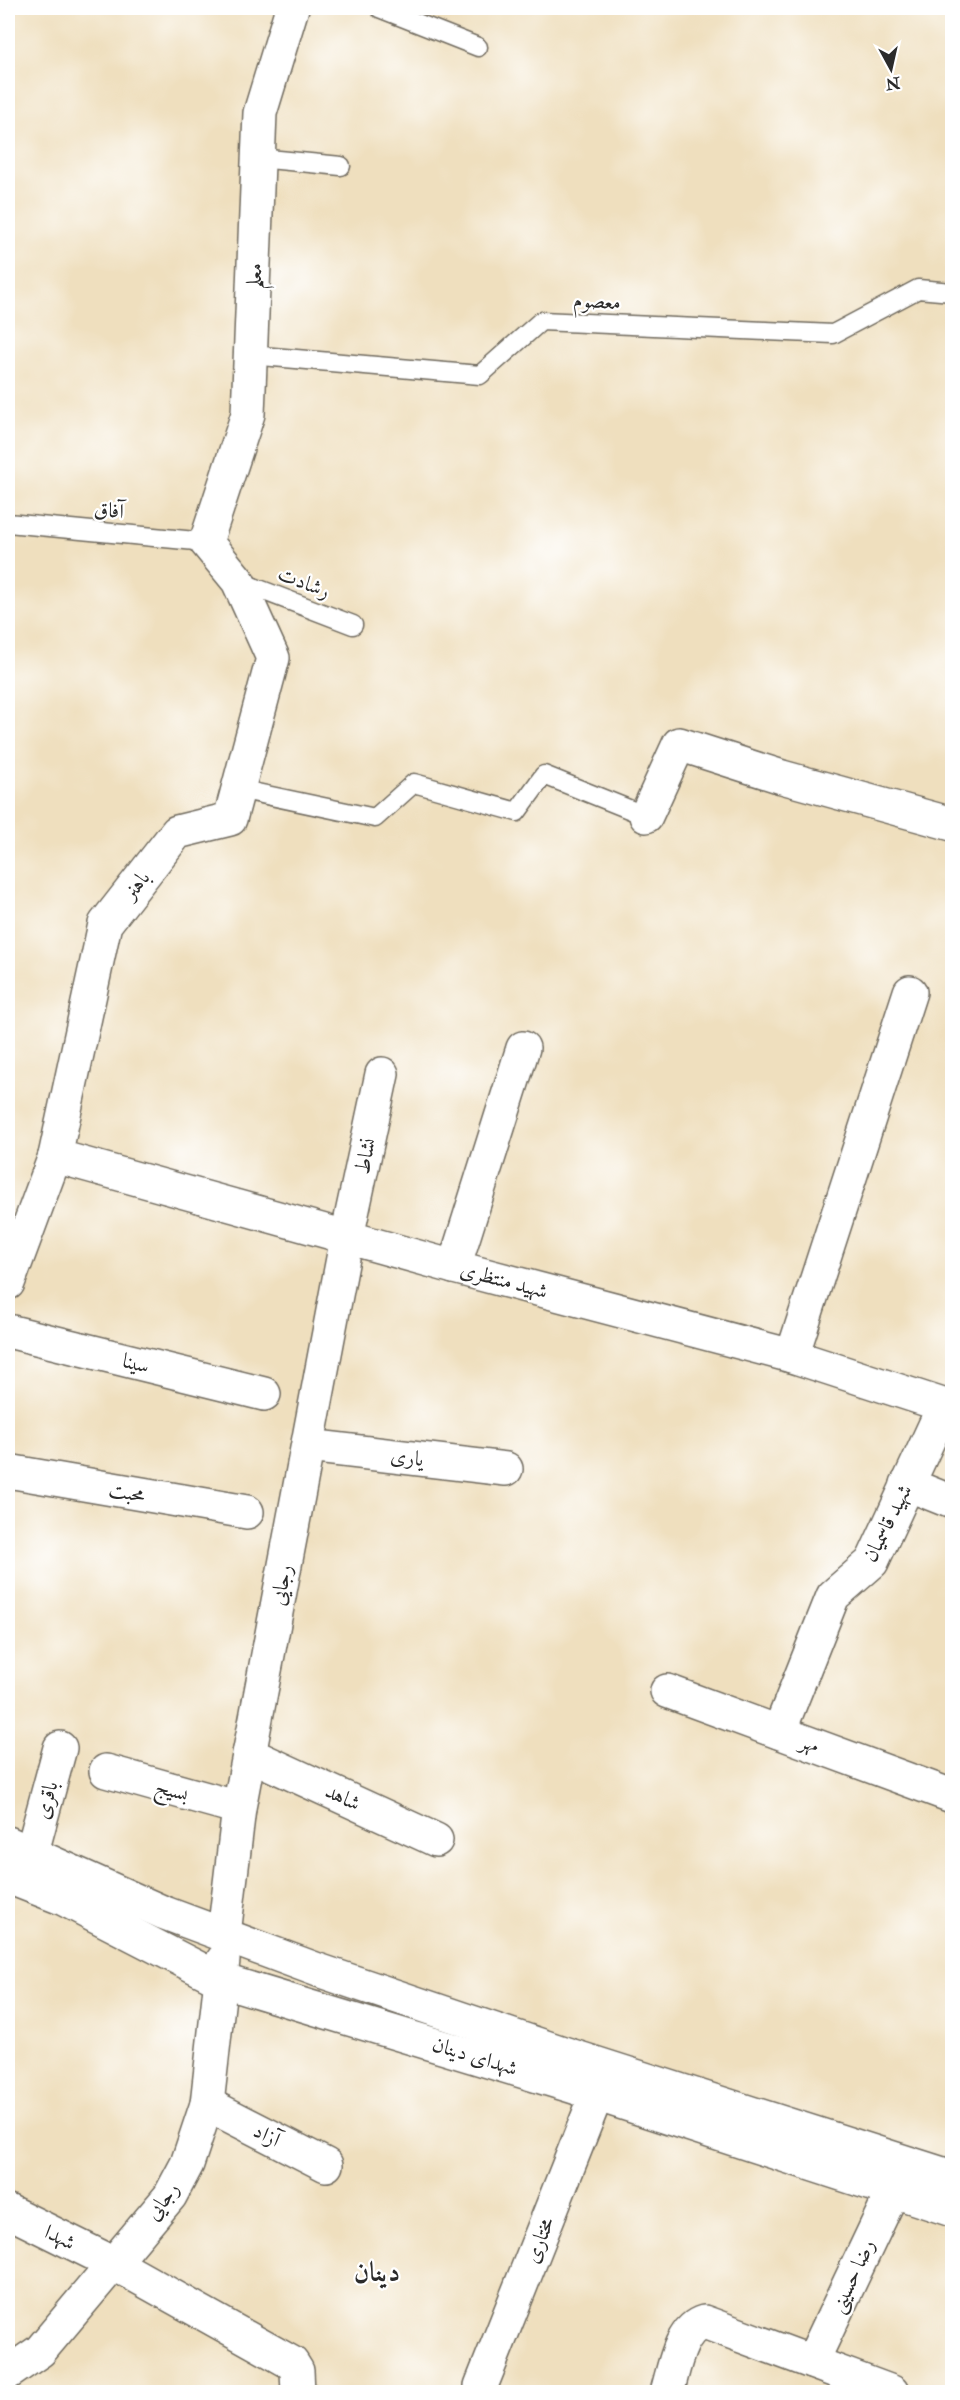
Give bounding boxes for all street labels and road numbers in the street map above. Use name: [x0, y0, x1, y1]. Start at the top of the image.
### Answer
street label: معلم: [241, 263, 275, 290]
street label: معصوم: [572, 287, 622, 320]
street label: آفاق: [93, 496, 127, 525]
street label: رشادت: [274, 560, 334, 605]
street label: باهنر: [115, 865, 156, 907]
street label: نشاط: [349, 1136, 382, 1177]
street label: شهید منتظری: [457, 1256, 551, 1305]
street label: سینا: [120, 1347, 152, 1380]
street label: یاری: [389, 1442, 426, 1473]
street label: محبت: [107, 1476, 147, 1509]
street label: شهید قاسمیان: [856, 1480, 919, 1567]
street label: رجایی: [264, 1562, 299, 1608]
street label: مهر: [795, 1727, 823, 1759]
street label: بسیج: [151, 1773, 192, 1813]
street label: باقری: [28, 1778, 64, 1822]
street label: شاهد: [321, 1778, 365, 1817]
street label: شهدای دینان: [429, 2031, 521, 2082]
street label: آزاد: [249, 2117, 287, 2155]
street label: رجایی: [139, 2177, 185, 2226]
street label: مختاری: [518, 2213, 561, 2267]
street label: شهدا: [40, 2218, 80, 2256]
street label: رضا حسینی: [824, 2235, 882, 2318]

